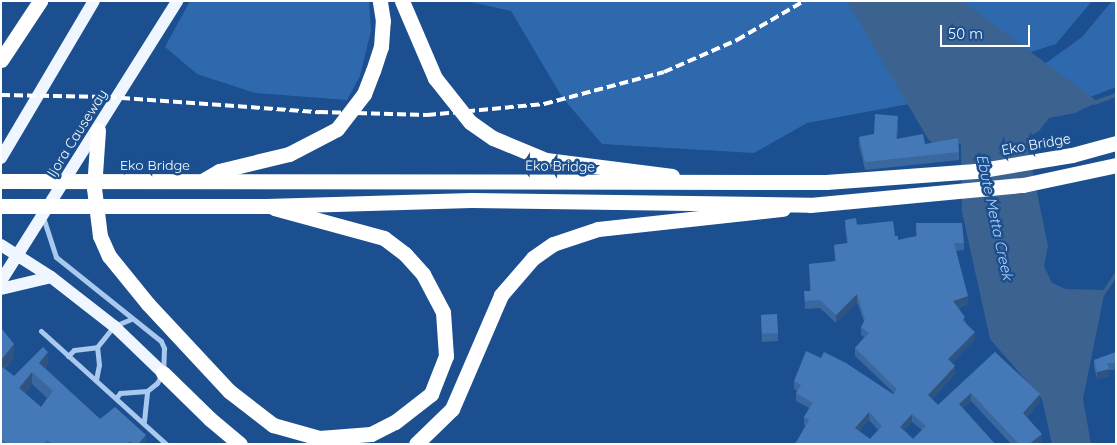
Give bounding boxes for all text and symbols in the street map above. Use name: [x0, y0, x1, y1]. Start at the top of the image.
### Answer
scale bar: [942, 15, 1032, 47]
text: 50 m: [948, 24, 983, 43]
street label: Ijora Causeway: [43, 86, 111, 180]
street label: Eko Bridge: [1000, 130, 1072, 158]
water label: Ebute Metta Creek: [973, 152, 1017, 282]
street label: Eko Bridge: [120, 157, 190, 173]
street label: Eko Bridge: [525, 157, 595, 175]

